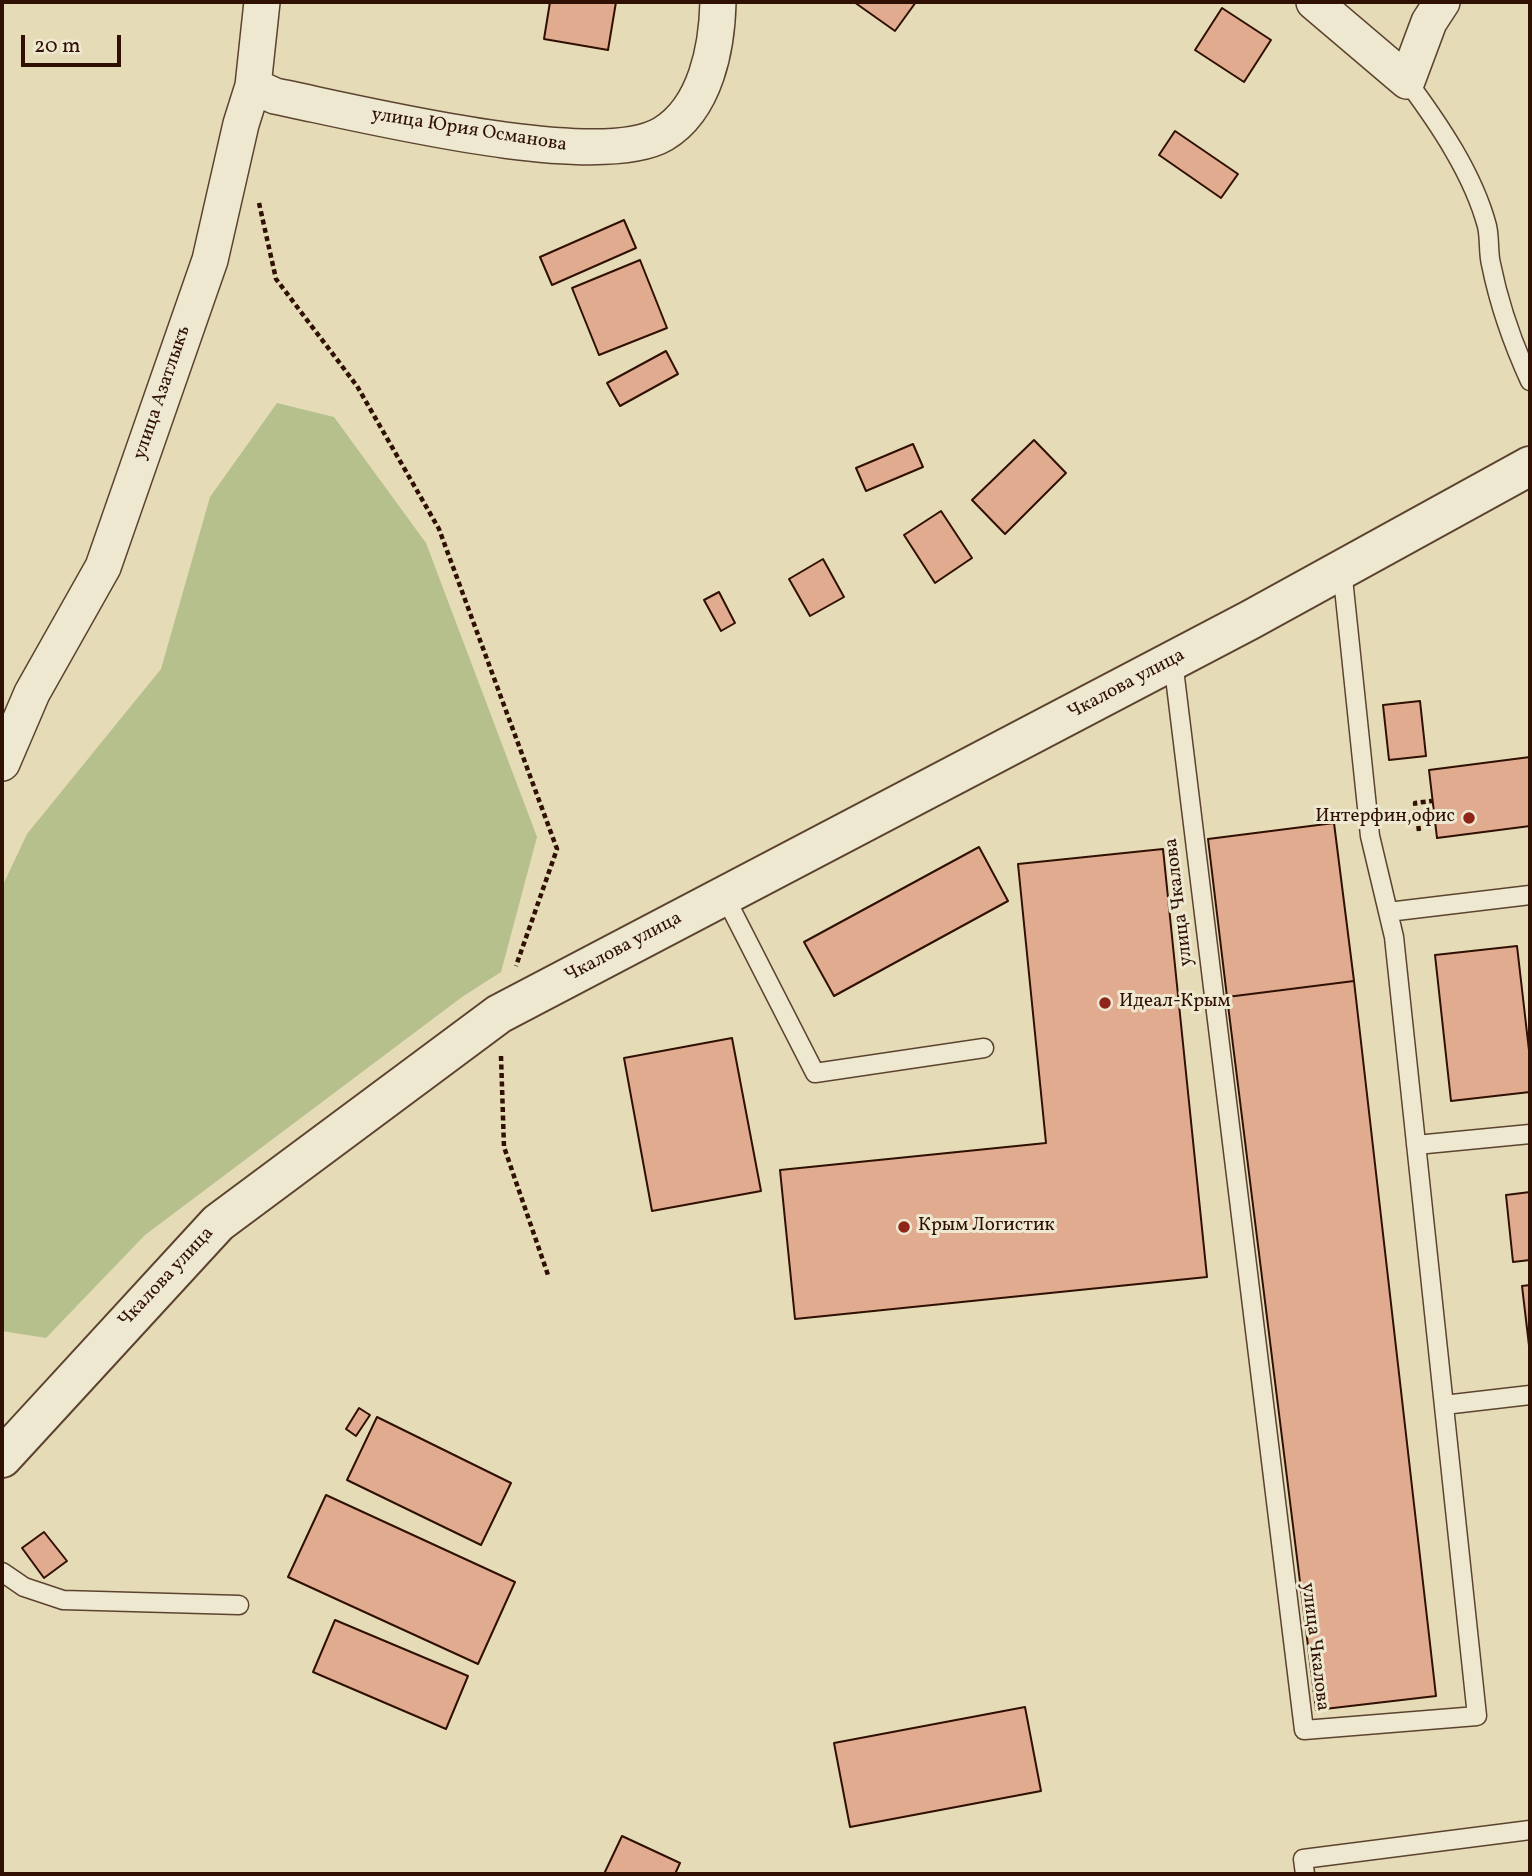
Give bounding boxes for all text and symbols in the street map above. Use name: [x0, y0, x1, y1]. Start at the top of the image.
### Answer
scale bar: [24, 21, 124, 65]
text: 20 m: [34, 32, 80, 61]
street label: улица Юрия Османова: [370, 104, 568, 158]
street label: улица Азатлыкъ: [129, 323, 197, 463]
street label: Чкалова улица: [1065, 645, 1189, 725]
place label: Интерфин,офис: [1315, 807, 1455, 829]
marker: Интерфин,офис: [1461, 810, 1477, 826]
street label: улица Чкалова: [1161, 837, 1199, 967]
street label: Чкалова улица: [562, 908, 686, 988]
place label: Идеал-Крым: [1119, 992, 1230, 1014]
marker: Идеал-Крым: [1097, 995, 1113, 1011]
place label: Крым Логистик: [918, 1216, 1055, 1238]
marker: Крым Логистик: [896, 1219, 912, 1235]
street label: Чкалова улица: [115, 1223, 219, 1333]
street label: улица Чкалова: [1295, 1582, 1333, 1712]

